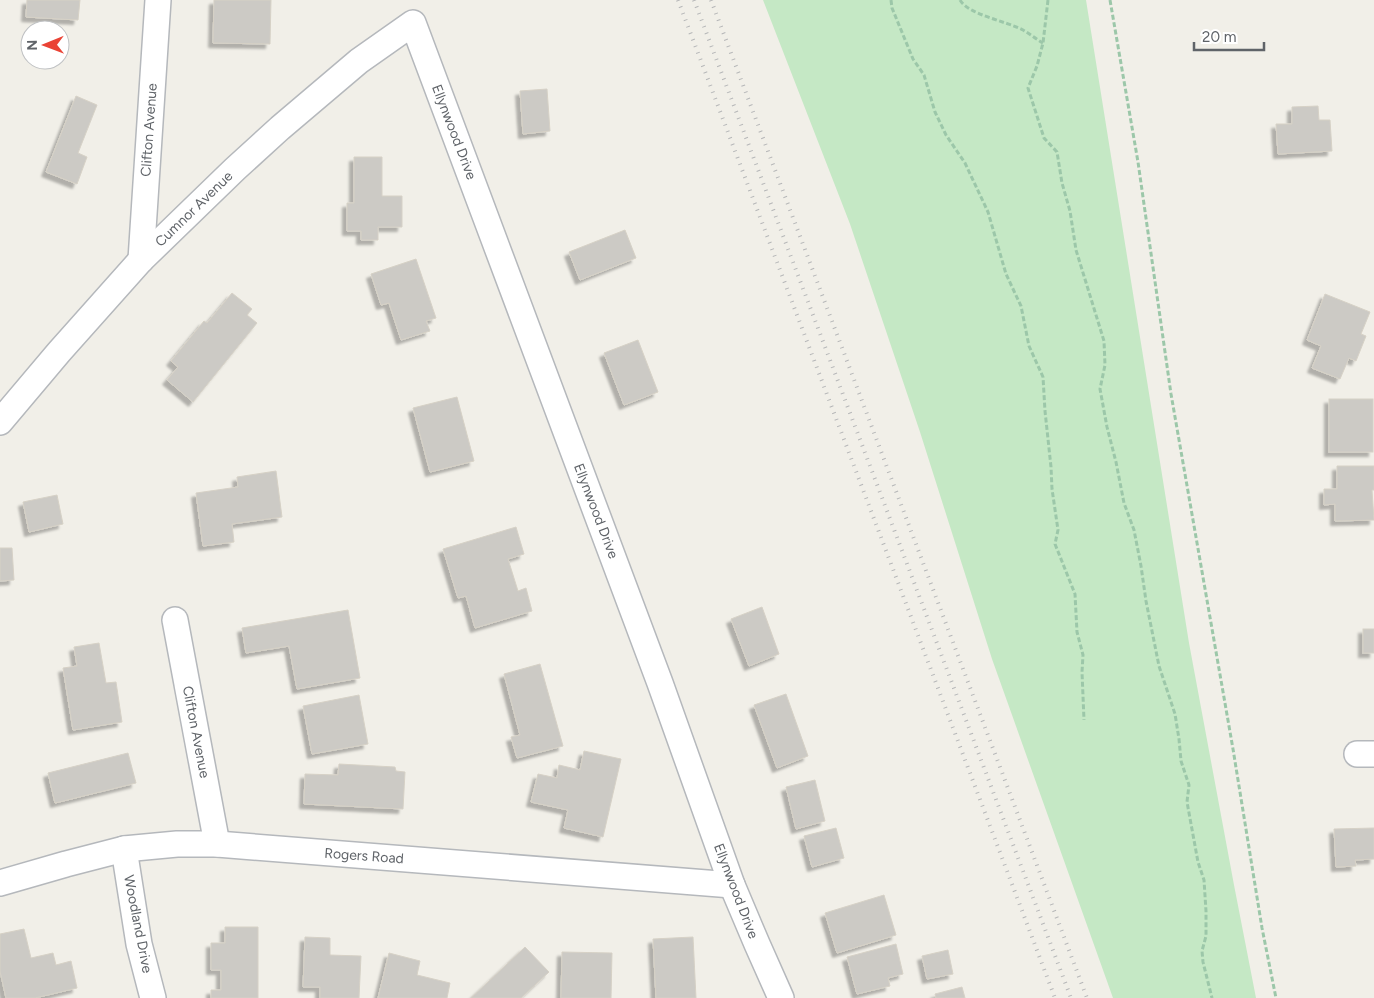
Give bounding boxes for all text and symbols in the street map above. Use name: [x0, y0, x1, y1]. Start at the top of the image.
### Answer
north arrow: [20, 20, 70, 70]
scale bar: [1194, 20, 1264, 52]
text: 20 m: [1202, 28, 1236, 46]
text: N: [24, 40, 41, 51]
street label: Clifton Avenue: [137, 82, 161, 177]
street label: Ellynwood Drive: [428, 82, 480, 182]
street label: Cumnor Avenue: [152, 167, 237, 250]
street label: Ellynwood Drive: [570, 461, 622, 561]
street label: Clifton Avenue: [179, 684, 213, 780]
street label: Ellynwood Drive: [710, 841, 762, 941]
street label: Rogers Road: [324, 845, 404, 867]
street label: Woodland Drive: [120, 874, 156, 975]

